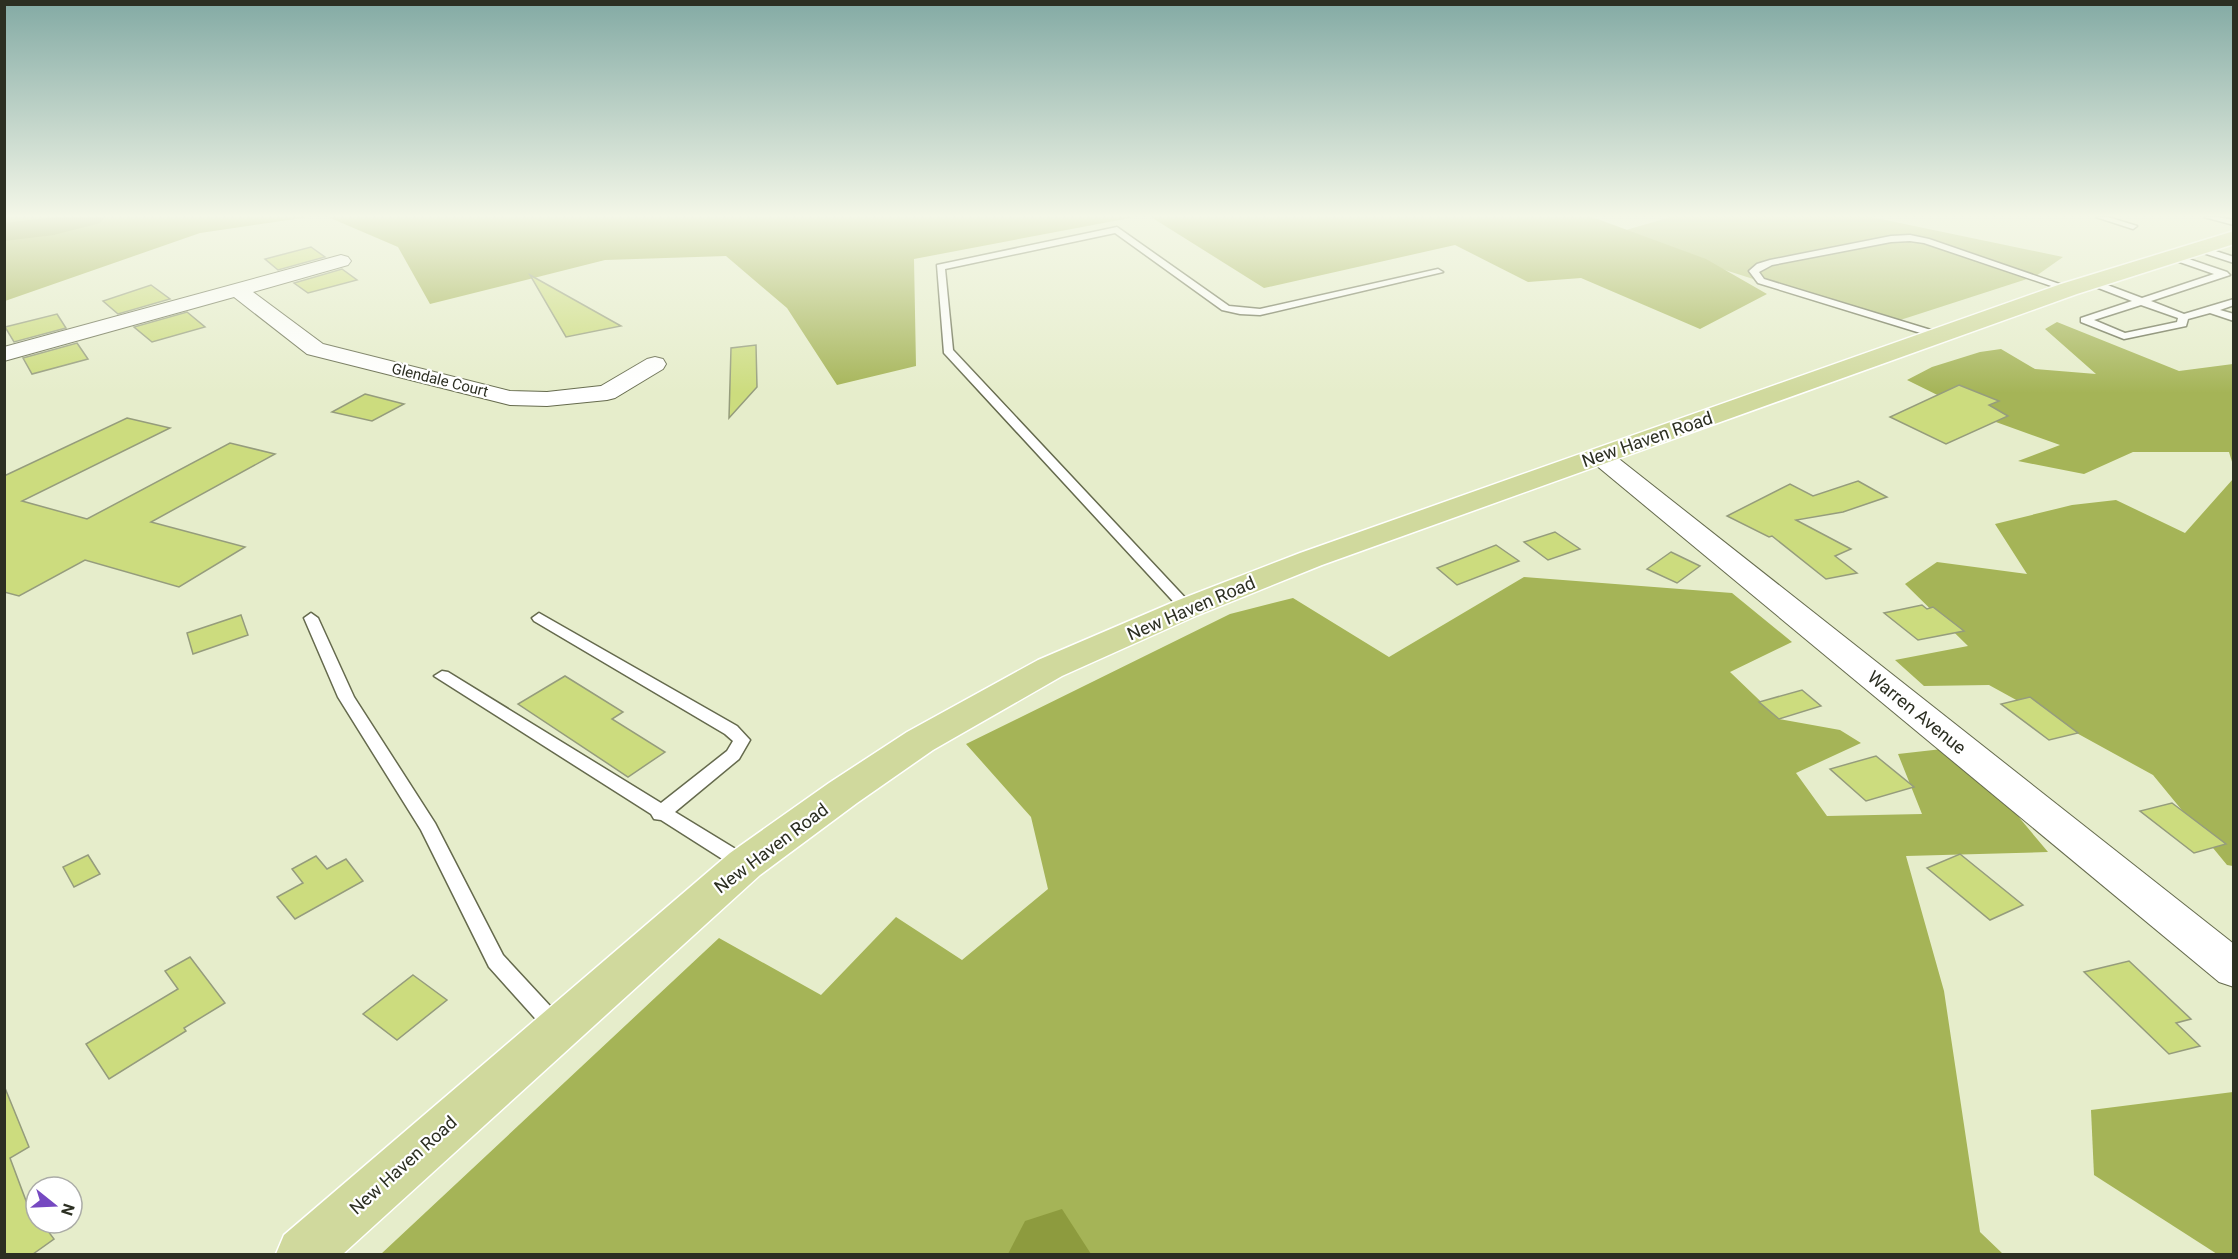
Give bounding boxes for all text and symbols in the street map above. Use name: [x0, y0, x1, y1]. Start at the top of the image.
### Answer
street label: Glendale Court: [390, 359, 490, 401]
street label: New Haven Road: [1579, 407, 1715, 471]
street label: New Haven Road: [1124, 572, 1258, 644]
street label: Warren Avenue: [1864, 666, 1970, 758]
street label: New Haven Road: [710, 798, 832, 898]
street label: New Haven Road: [345, 1111, 461, 1219]
north arrow: [24, 1175, 84, 1235]
text: N: [57, 1201, 79, 1218]

